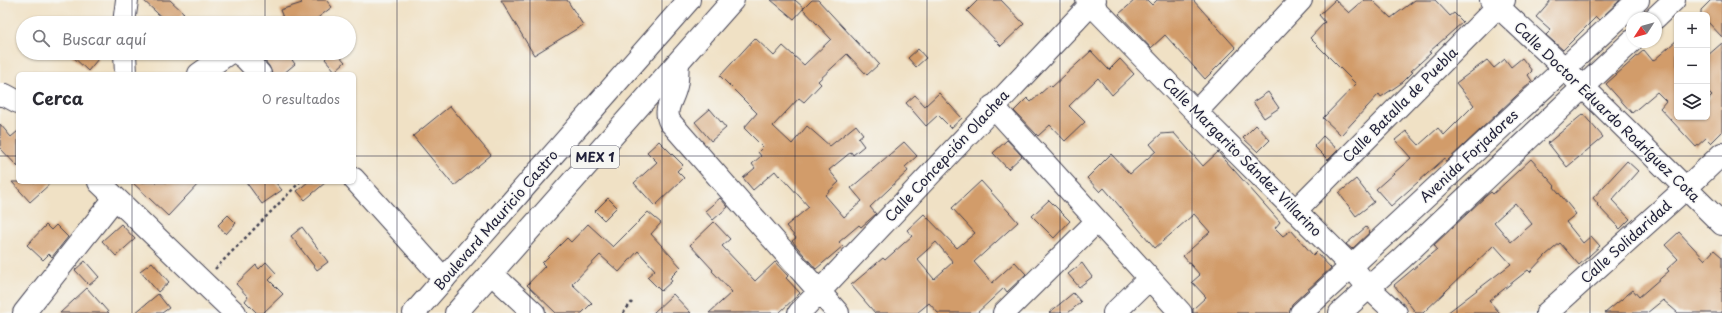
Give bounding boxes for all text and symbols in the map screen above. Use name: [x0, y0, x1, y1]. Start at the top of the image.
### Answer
north arrow: [1626, 12, 1662, 48]
map controls: [1674, 12, 1710, 120]
button: +: [1674, 12, 1710, 48]
search box: [16, 16, 356, 60]
street label: Calle Doctor Eduardo Rodríguez Cota: [1509, 17, 1705, 207]
icon: search: [30, 27, 52, 49]
text: Buscar aquí: [62, 27, 146, 50]
street label: Calle Batalla de Puebla: [1337, 42, 1462, 167]
button: −: [1674, 48, 1710, 84]
street label: Calle Margarito Sández Villarino: [1158, 72, 1327, 241]
button: layers: [1674, 84, 1710, 120]
text: Cerca: [32, 85, 83, 111]
street label: Calle Concepción Olachea: [880, 85, 1014, 226]
text: 0 resultados: [262, 89, 340, 108]
street label: Avenida Forjadores: [1415, 104, 1523, 207]
street label: Boulevard Mauricio Castro: [429, 145, 563, 295]
road number: MEX 1: [571, 146, 619, 168]
street label: Calle Solidaridad: [1576, 195, 1676, 288]

